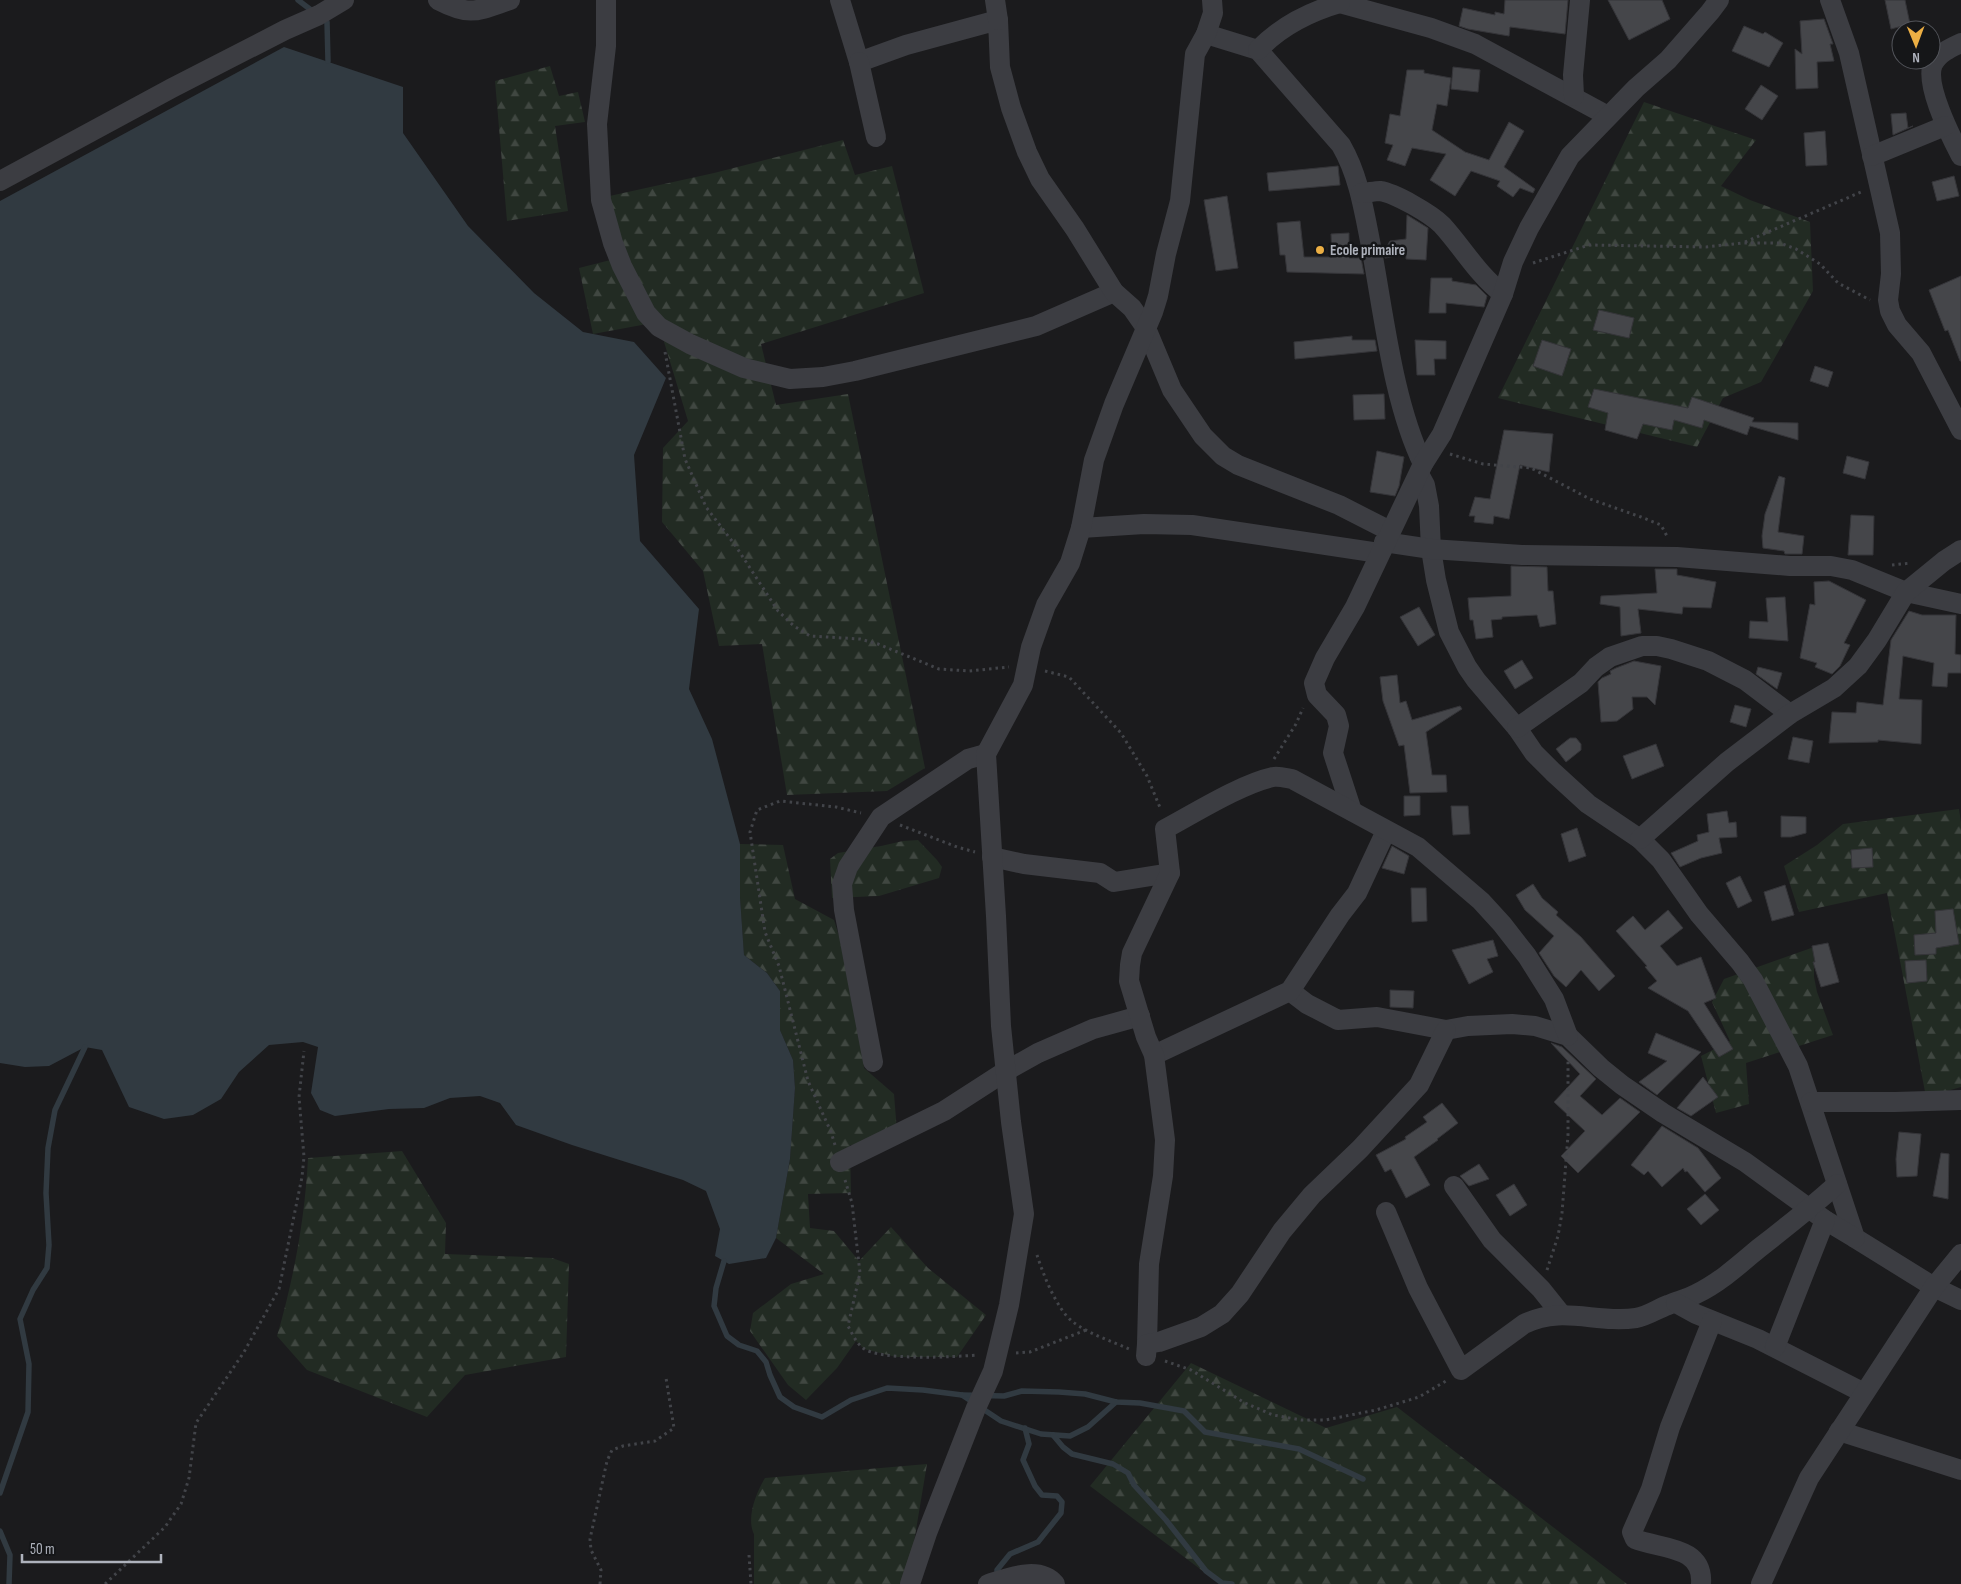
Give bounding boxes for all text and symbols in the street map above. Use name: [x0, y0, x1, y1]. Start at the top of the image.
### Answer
north arrow: [1891, 20, 1941, 70]
text: N: [1912, 49, 1920, 66]
place label: Ecole primaire: [1330, 241, 1405, 260]
marker: Ecole primaire: [1314, 244, 1326, 256]
scale bar: [22, 1532, 161, 1564]
text: 50 m: [30, 1540, 55, 1559]

